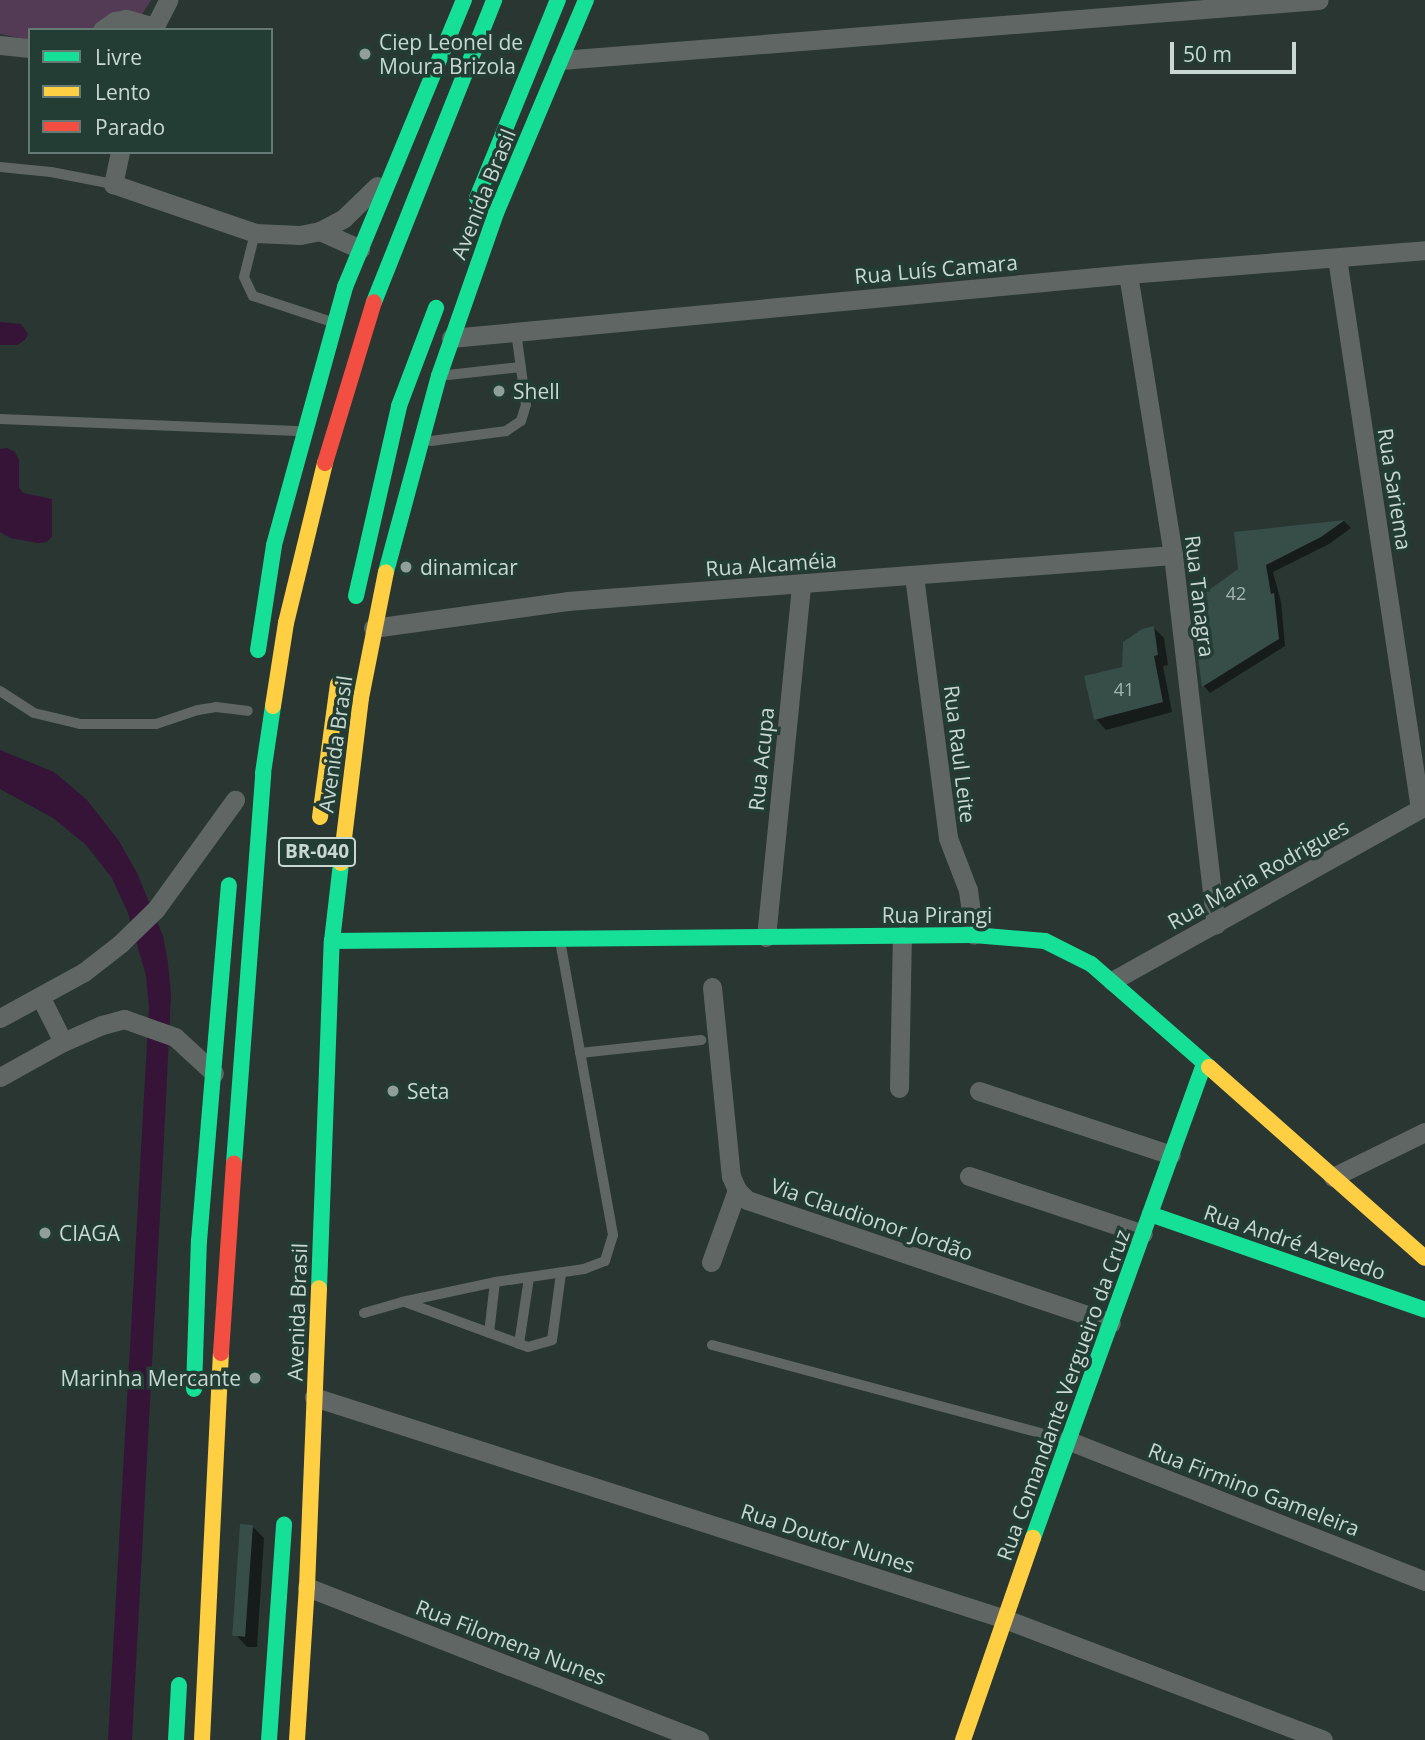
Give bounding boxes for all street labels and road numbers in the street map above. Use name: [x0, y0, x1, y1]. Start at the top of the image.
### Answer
street label: Avenida Brasil: [445, 125, 521, 263]
street label: Rua Luís Camara: [853, 249, 1019, 289]
street label: Rua Sariema: [1373, 426, 1417, 552]
street label: Rua Tanagra: [1180, 534, 1220, 658]
street label: Rua Alcaméia: [705, 547, 837, 581]
street label: Avenida Brasil: [313, 674, 357, 814]
street label: Rua Raul Leite: [939, 684, 981, 824]
street label: Rua Acupa: [743, 706, 779, 812]
street label: Rua Maria Rodrigues: [1163, 814, 1353, 934]
road number: BR-040: [277, 836, 357, 867]
street label: Rua Pirangi: [882, 902, 992, 928]
street label: Via Claudionor Jordão: [768, 1173, 976, 1265]
street label: Rua André Azevedo: [1201, 1199, 1389, 1285]
street label: Rua Comandante Vergueiro da Cruz: [991, 1226, 1135, 1564]
street label: Avenida Brasil: [282, 1243, 312, 1381]
street label: Rua Firmino Gameleira: [1145, 1437, 1363, 1541]
street label: Rua Doutor Nunes: [738, 1498, 918, 1578]
street label: Rua Filomena Nunes: [412, 1594, 610, 1690]

